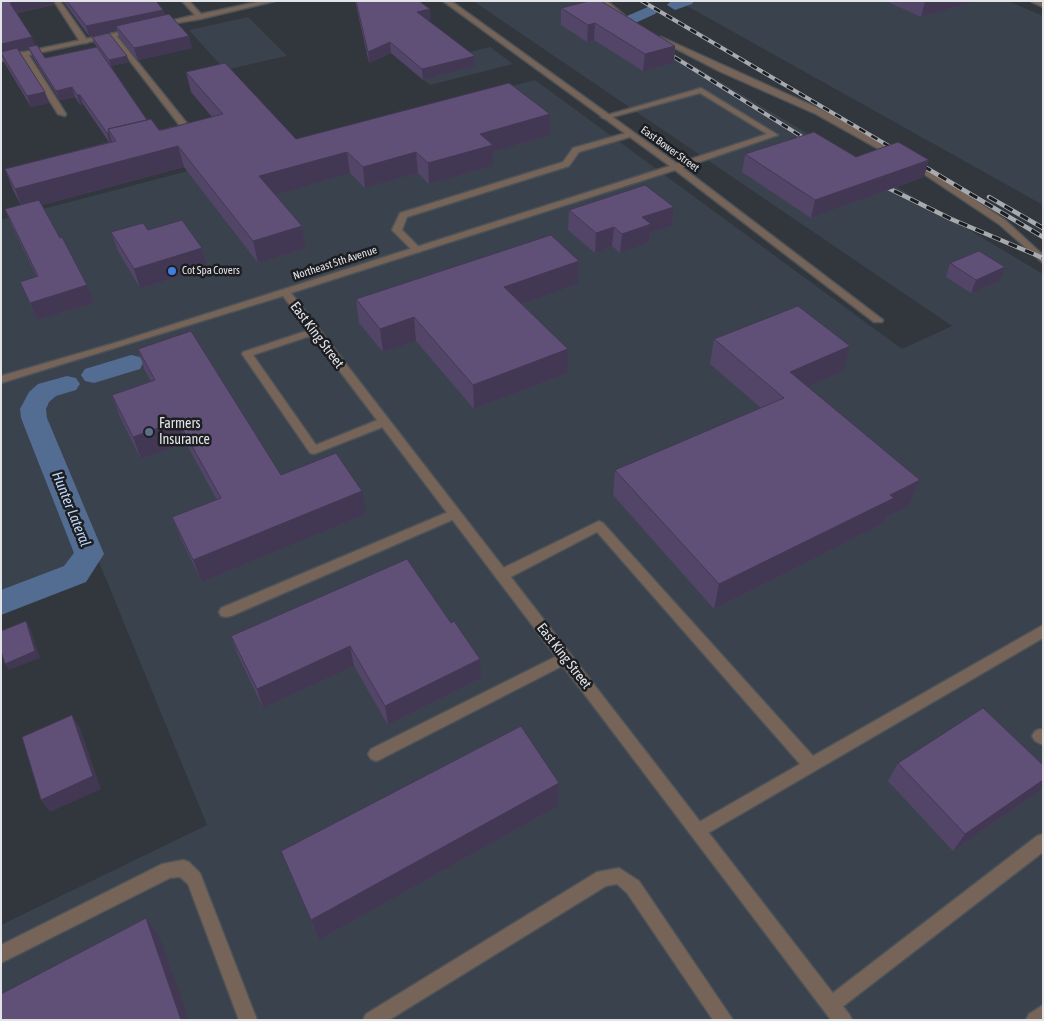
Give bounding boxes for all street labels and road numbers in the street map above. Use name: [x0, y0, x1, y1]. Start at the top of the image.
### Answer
street label: East Bower Street: [638, 123, 702, 175]
street label: Northeast 5th Avenue: [291, 243, 379, 283]
street label: East King Street: [287, 298, 347, 372]
street label: East King Street: [533, 620, 595, 692]

